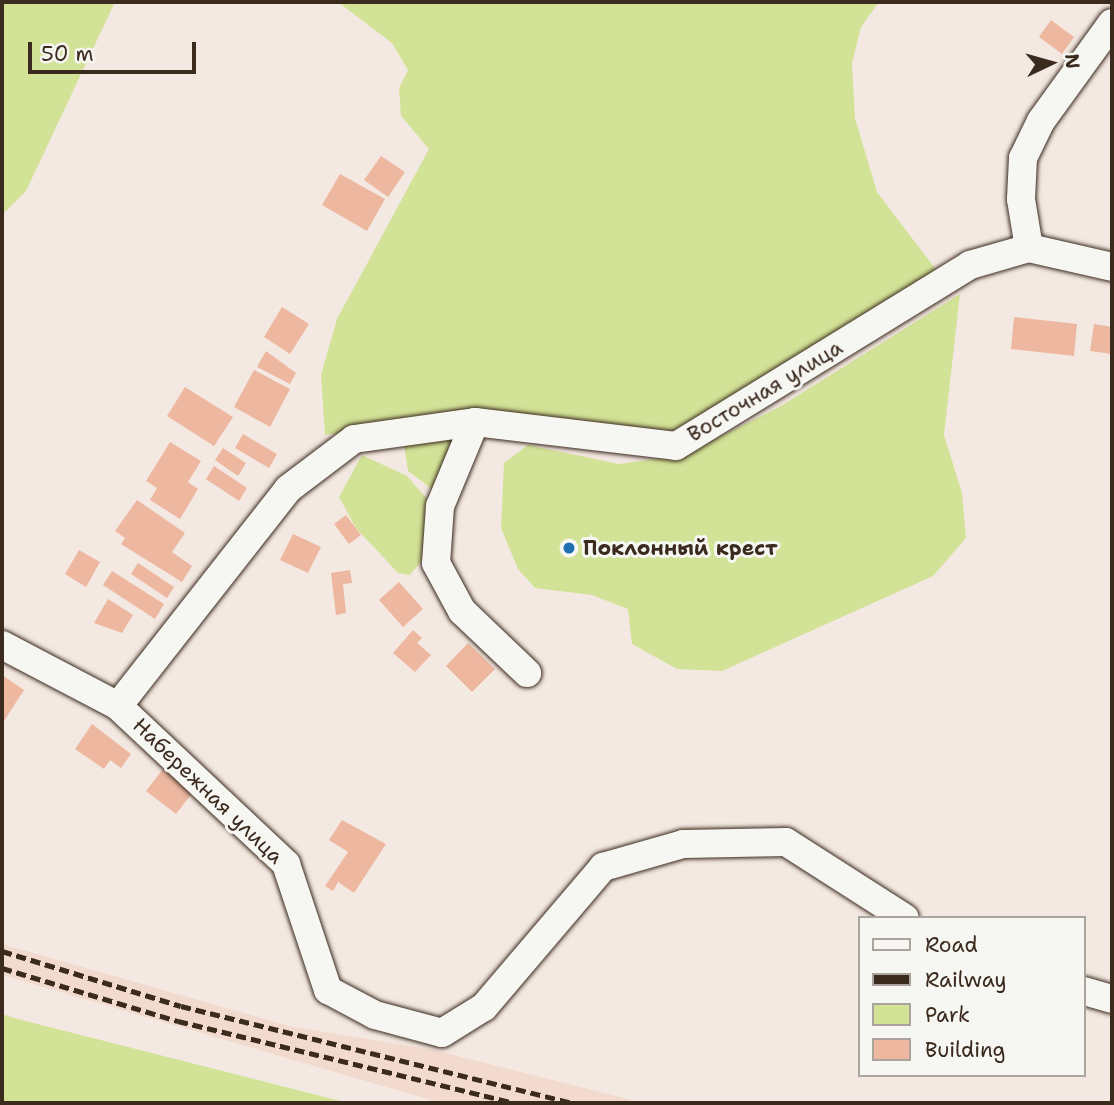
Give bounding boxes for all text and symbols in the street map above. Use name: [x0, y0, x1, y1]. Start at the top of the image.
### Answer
scale bar: [32, 28, 200, 72]
north arrow: [1016, 28, 1086, 98]
text: 50 m: [41, 40, 94, 68]
text: N: [1059, 53, 1086, 70]
street label: Восточная улица: [683, 335, 847, 447]
place label: Поклонный крест: [583, 535, 778, 561]
marker: Поклонный крест: [561, 540, 577, 556]
street label: Набережная улица: [128, 713, 288, 869]
legend: [858, 916, 1086, 1077]
text: Road: [925, 931, 978, 959]
text: Railway: [925, 966, 1007, 994]
text: Park: [925, 1001, 970, 1029]
text: Building: [925, 1036, 1005, 1064]

